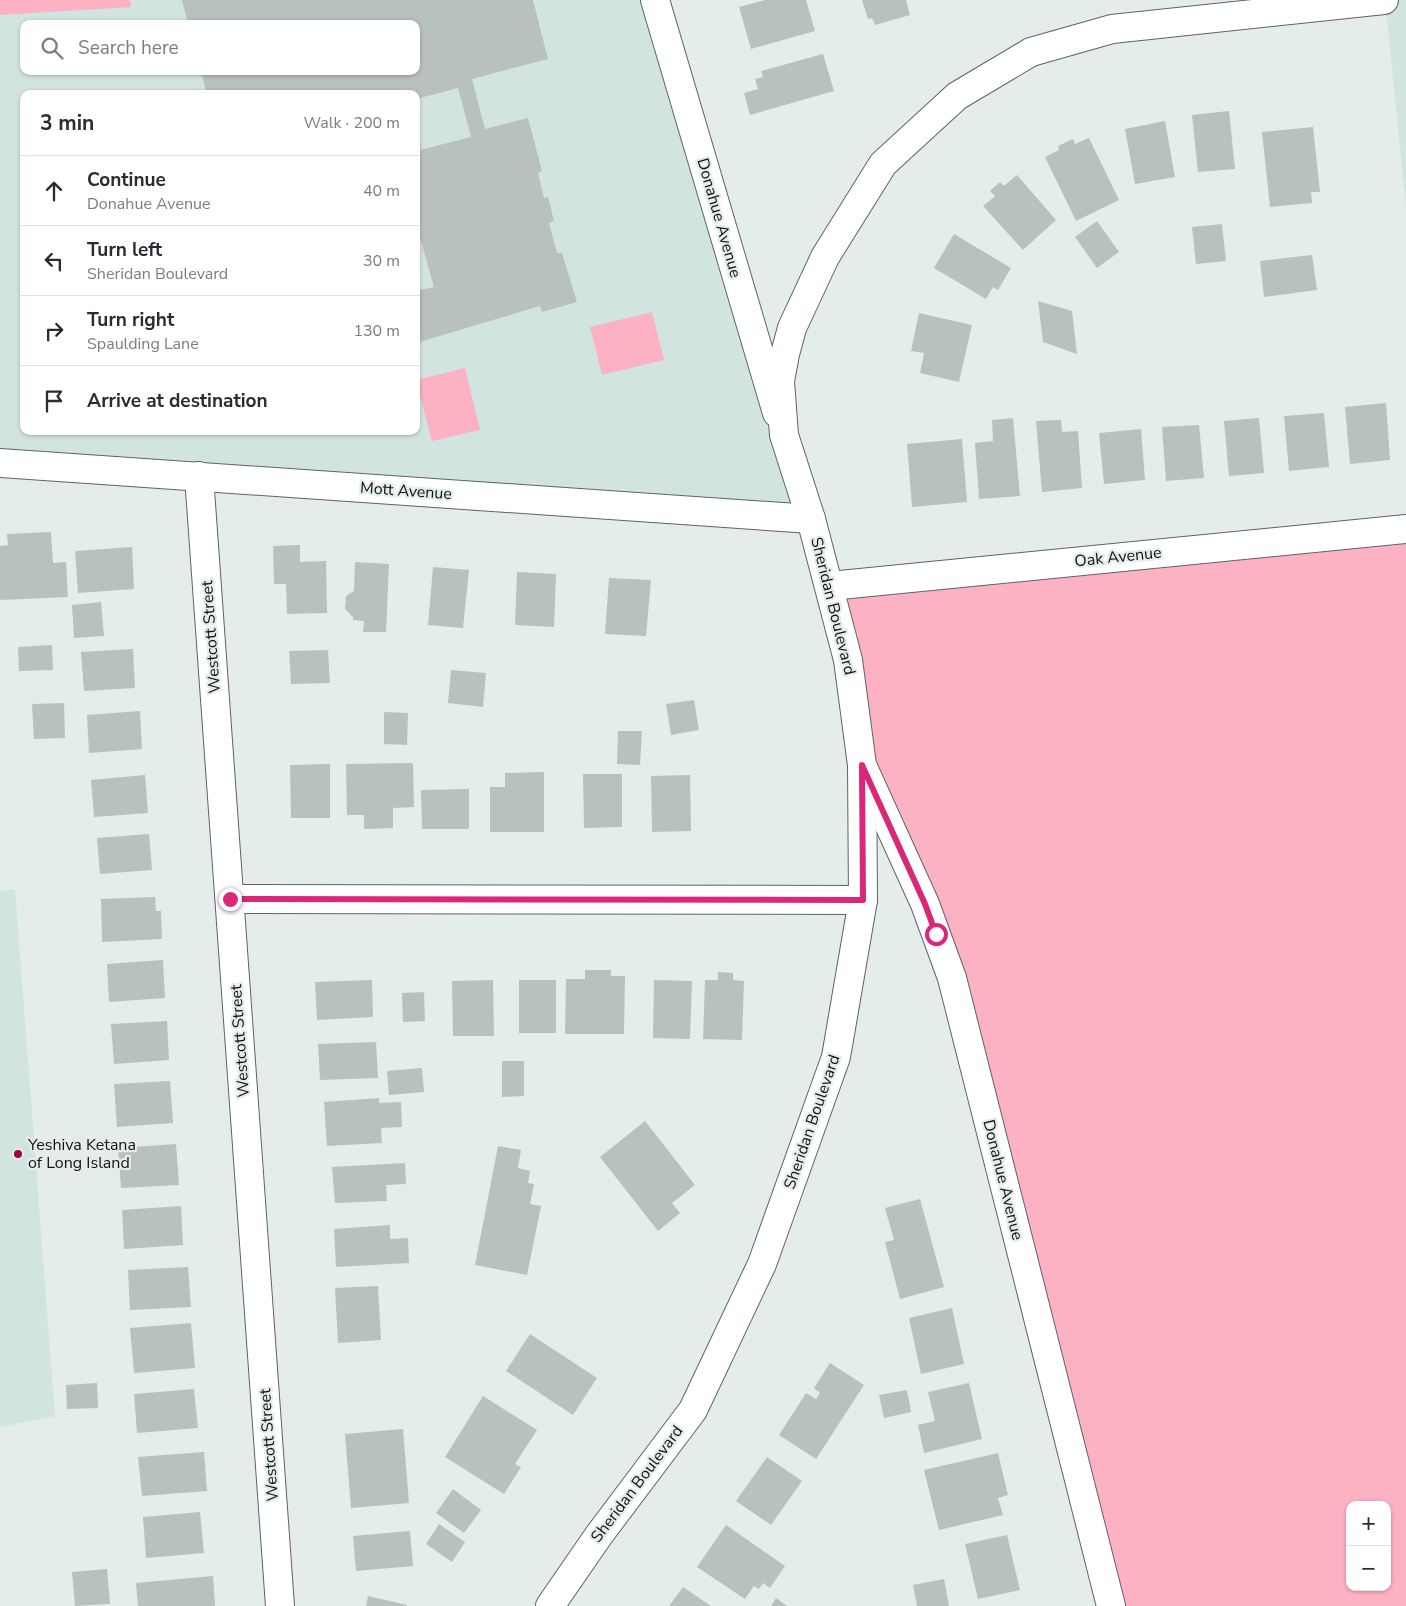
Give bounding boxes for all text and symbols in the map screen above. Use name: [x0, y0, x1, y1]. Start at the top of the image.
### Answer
search box: [20, 20, 420, 75]
icon: search: [38, 34, 66, 62]
text: Search here: [78, 35, 179, 61]
text: 3 min: [40, 109, 94, 137]
text: Walk · 200 m: [304, 112, 400, 134]
street label: Donahue Avenue: [691, 156, 747, 280]
text: Continue: [87, 167, 166, 193]
icon: ahead: [40, 177, 68, 205]
text: 40 m: [363, 180, 400, 202]
text: Donahue Avenue: [87, 193, 210, 215]
text: Turn left: [87, 237, 162, 263]
icon: left: [40, 247, 68, 275]
text: 30 m: [363, 250, 400, 272]
text: Sheridan Boulevard: [87, 263, 228, 285]
text: Turn right: [87, 307, 174, 333]
icon: right: [40, 317, 68, 345]
text: 130 m: [353, 320, 400, 342]
text: Spaulding Lane: [87, 333, 199, 355]
icon: arrive: [40, 387, 68, 415]
text: Arrive at destination: [87, 388, 268, 414]
street label: Mott Avenue: [359, 477, 453, 505]
street label: Sheridan Boulevard: [805, 535, 861, 677]
street label: Oak Avenue: [1073, 541, 1163, 573]
street label: Westcott Street: [196, 579, 226, 694]
route end: [219, 888, 242, 911]
route start: [925, 923, 948, 946]
street label: Westcott Street: [225, 983, 255, 1098]
street label: Sheridan Boulevard: [779, 1052, 845, 1192]
street label: Donahue Avenue: [977, 1117, 1029, 1243]
place label: Yeshiva Ketana of Long Island: [27, 1134, 136, 1174]
marker: Yeshiva Ketana of Long Island: [12, 1148, 24, 1160]
street label: Westcott Street: [254, 1387, 284, 1502]
street label: Sheridan Boulevard: [586, 1421, 688, 1547]
map controls: [1346, 1501, 1391, 1591]
button: +: [1346, 1501, 1391, 1546]
button: −: [1346, 1546, 1391, 1591]

